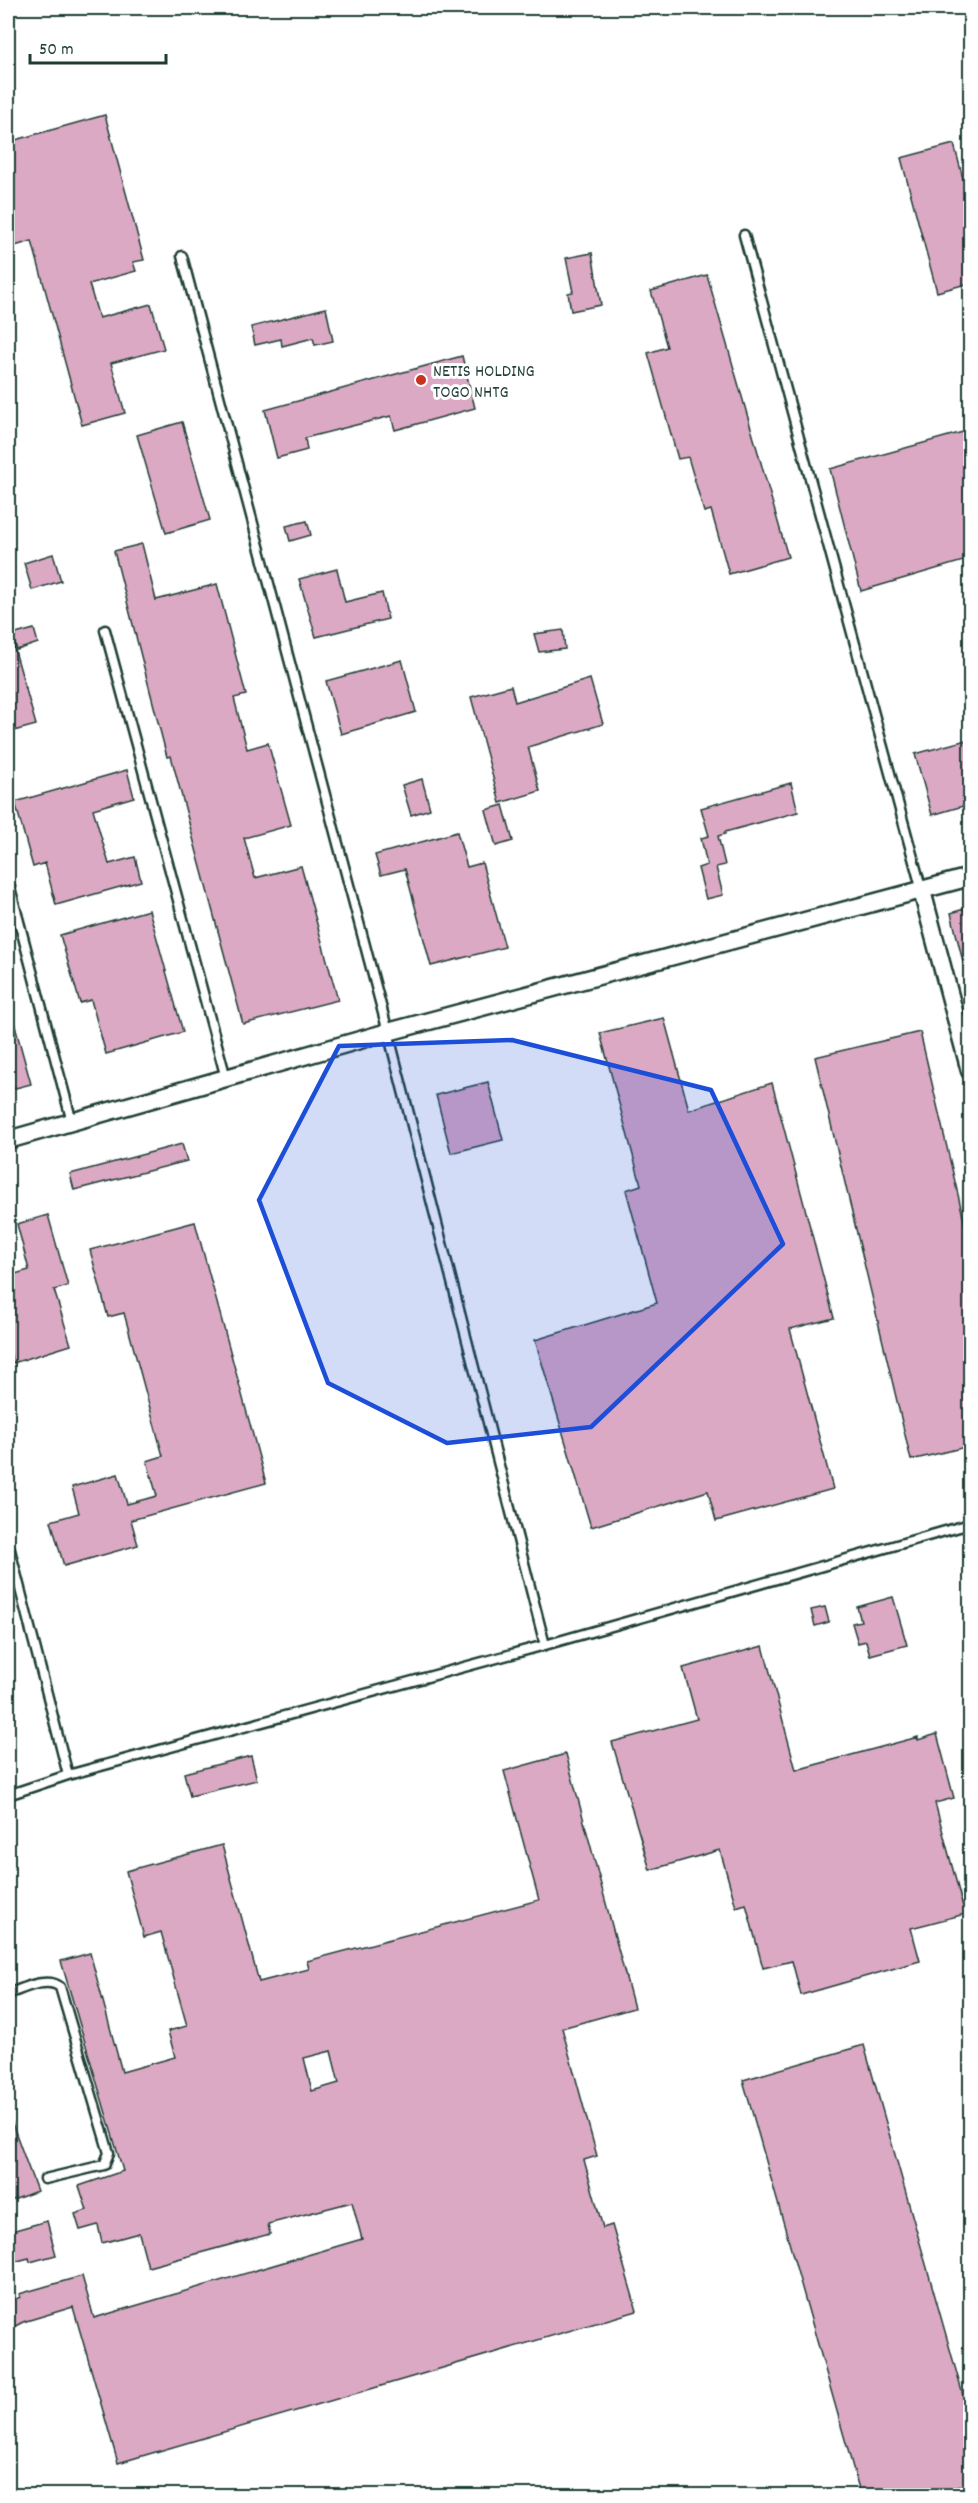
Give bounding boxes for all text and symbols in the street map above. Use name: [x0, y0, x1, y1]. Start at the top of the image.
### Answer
scale bar: [30, 27, 166, 65]
text: 50 m: [39, 38, 74, 63]
place label: NETIS HOLDING TOGO NHTG: [433, 360, 535, 406]
marker: NETIS HOLDING TOGO NHTG: [414, 373, 428, 387]

